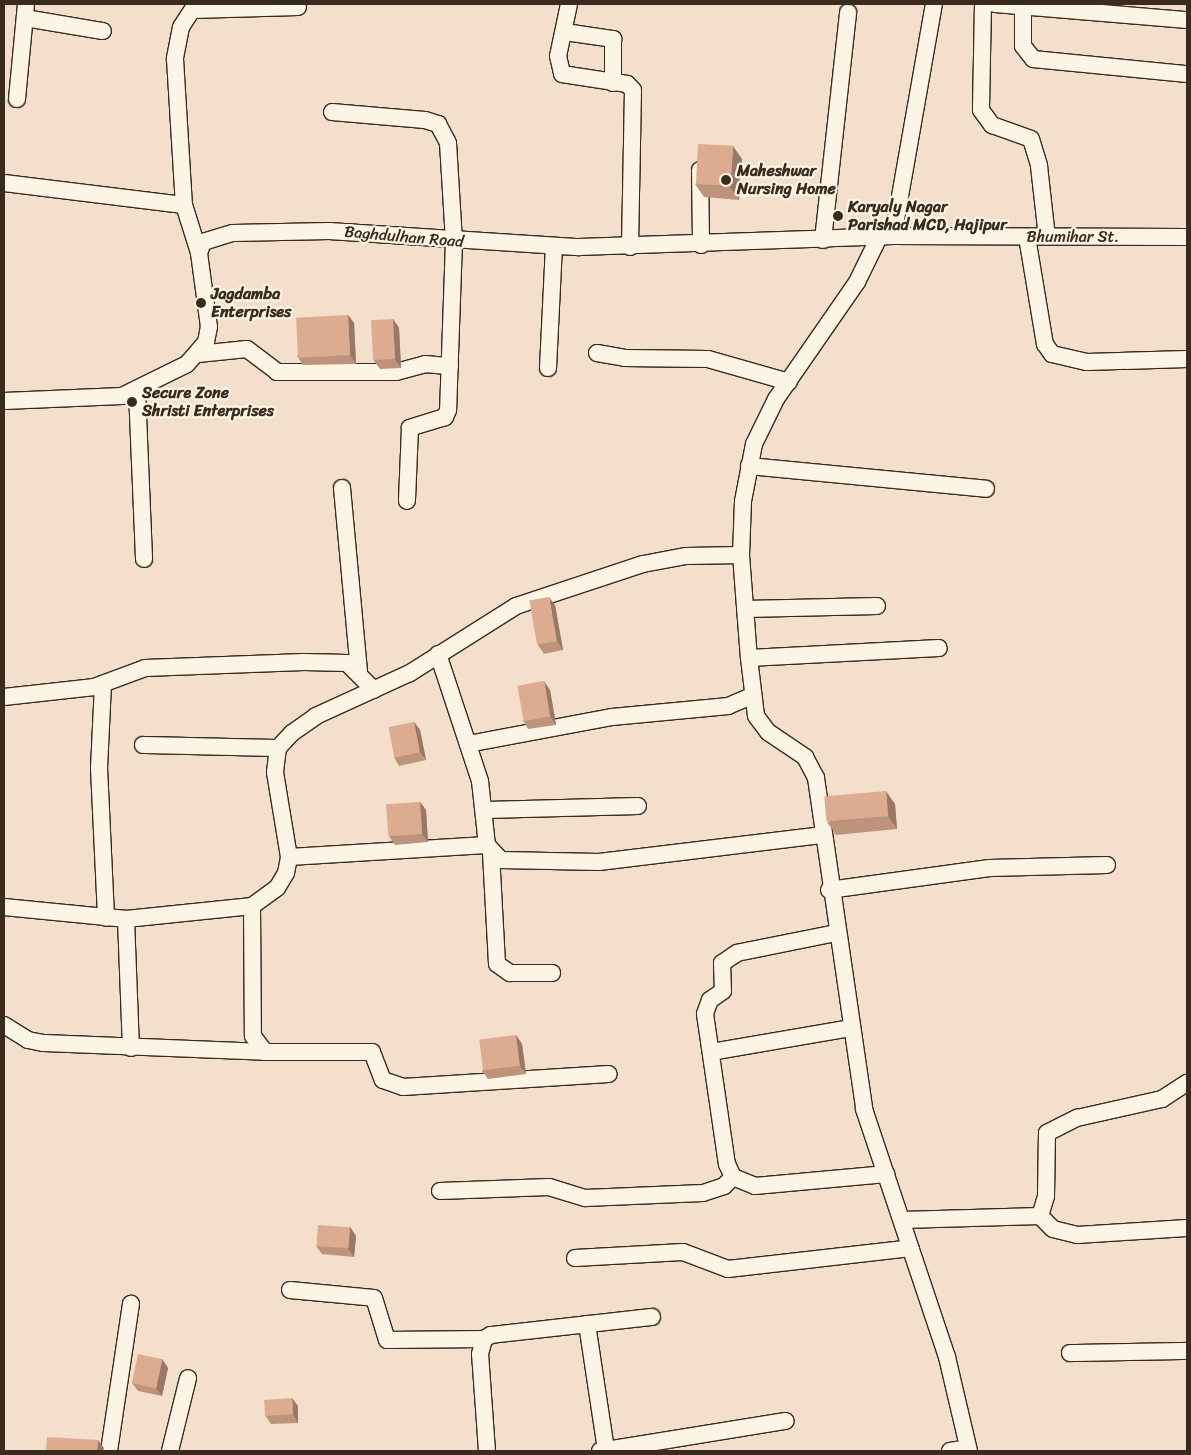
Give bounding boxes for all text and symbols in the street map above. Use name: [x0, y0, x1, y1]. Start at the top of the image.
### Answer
place label: Maheshwar Nursing Home: [737, 161, 836, 199]
marker: Maheshwar Nursing Home: [719, 173, 733, 187]
place label: Karyaly Nagar Parishad MCD, Hajipur: [848, 197, 1007, 235]
marker: Karyaly Nagar Parishad MCD, Hajipur: [832, 210, 844, 222]
street label: Baghdulhan Road: [344, 222, 464, 252]
street label: Bhumihar St.: [1027, 227, 1119, 247]
place label: Jagdamba Enterprises: [211, 284, 291, 322]
marker: Jagdamba Enterprises: [195, 297, 207, 309]
place label: Secure Zone Shristi Enterprises: [142, 383, 274, 421]
marker: Secure Zone Shristi Enterprises: [126, 396, 138, 408]

